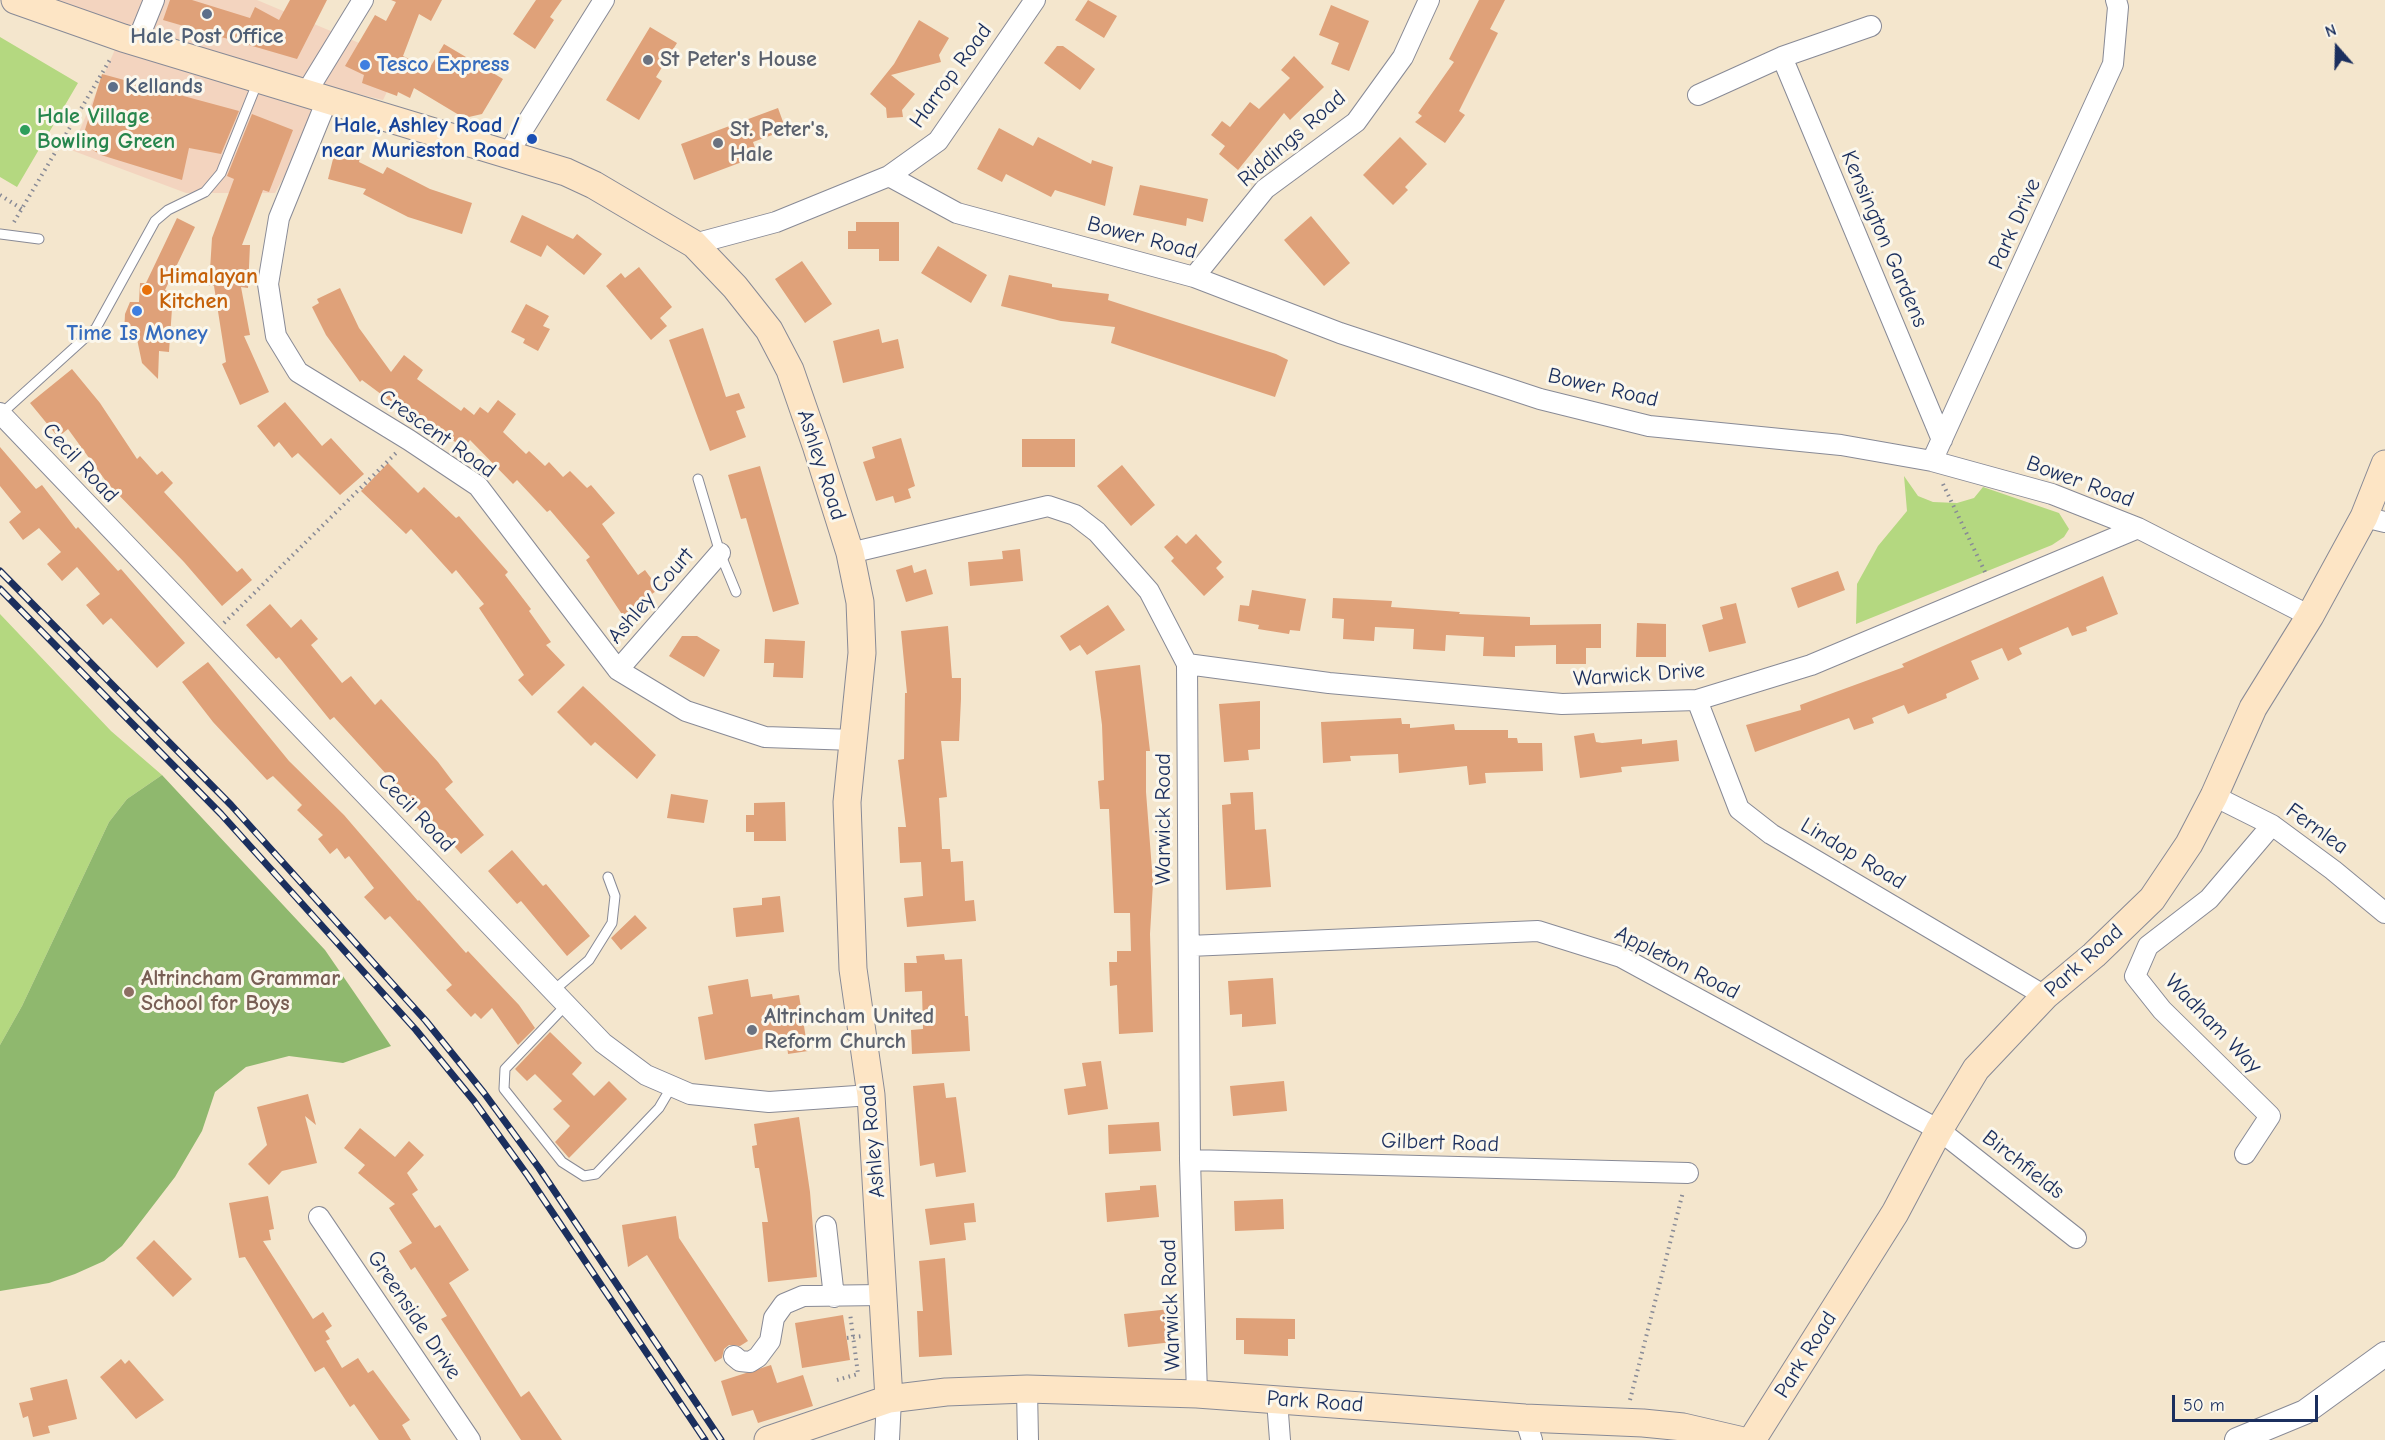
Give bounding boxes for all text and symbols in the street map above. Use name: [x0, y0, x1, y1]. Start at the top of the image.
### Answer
marker: Hale Post Office: [200, 7, 214, 21]
north arrow: [2307, 18, 2367, 78]
street label: Harrop Road: [904, 19, 998, 133]
text: N: [2323, 21, 2339, 41]
place label: Hale Post Office: [130, 24, 284, 50]
place label: St Peter's House: [660, 47, 817, 73]
place label: Tesco Express: [377, 52, 509, 78]
marker: St Peter's House: [641, 53, 655, 67]
marker: Tesco Express: [358, 58, 372, 72]
place label: Kellands: [125, 74, 203, 100]
marker: Kellands: [106, 80, 120, 94]
street label: Riddings Road: [1233, 85, 1351, 193]
place label: Hale Village Bowling Green: [37, 104, 175, 156]
place label: Hale, Ashley Road / near Murieston Road: [321, 113, 520, 164]
place label: St. Peter's, Hale: [730, 117, 828, 168]
marker: Hale Village Bowling Green: [18, 123, 32, 137]
marker: Hale, Ashley Road / near Murieston Road: [525, 132, 539, 146]
marker: St. Peter's, Hale: [711, 136, 725, 150]
street label: Kensington Gardens: [1835, 147, 1933, 331]
street label: Park Drive: [1983, 174, 2047, 274]
street label: Bower Road: [1084, 211, 1200, 265]
place label: Himalayan Kitchen: [159, 264, 258, 316]
marker: Himalayan Kitchen: [140, 283, 154, 297]
marker: Time Is Money: [130, 304, 144, 318]
place label: Time Is Money: [66, 321, 208, 347]
street label: Bower Road: [1545, 362, 1661, 414]
street label: Crescent Road: [373, 384, 501, 484]
street label: Ashley Road: [791, 407, 851, 523]
street label: Cecil Road: [36, 418, 124, 508]
street label: Bower Road: [2023, 450, 2137, 514]
street label: Ashley Court: [602, 543, 700, 649]
street label: Warwick Drive: [1572, 657, 1706, 693]
street label: Warwick Road: [1151, 753, 1177, 885]
street label: Cecil Road: [372, 768, 460, 858]
street label: Fernlea: [2281, 798, 2353, 860]
street label: Lindop Road: [1796, 812, 1910, 896]
street label: Park Road: [2039, 919, 2129, 1003]
street label: Appleton Road: [1610, 920, 1744, 1006]
place label: Altrincham Grammar School for Boys: [141, 966, 340, 1017]
street label: Wadham Way: [2159, 969, 2267, 1079]
marker: Altrincham Grammar School for Boys: [122, 985, 136, 999]
place label: Altrincham United Reform Church: [764, 1004, 934, 1056]
marker: Altrincham United Reform Church: [745, 1023, 759, 1037]
street label: Ashley Road: [855, 1083, 891, 1199]
street label: Birchfields: [1977, 1125, 2069, 1205]
street label: Gilbert Road: [1380, 1128, 1500, 1158]
street label: Warwick Road: [1156, 1239, 1186, 1371]
street label: Greenside Drive: [361, 1246, 467, 1384]
street label: Park Road: [1769, 1307, 1843, 1403]
scale bar: [2175, 1383, 2320, 1421]
street label: Park Road: [1266, 1385, 1364, 1419]
text: 50 m: [2183, 1395, 2225, 1416]

